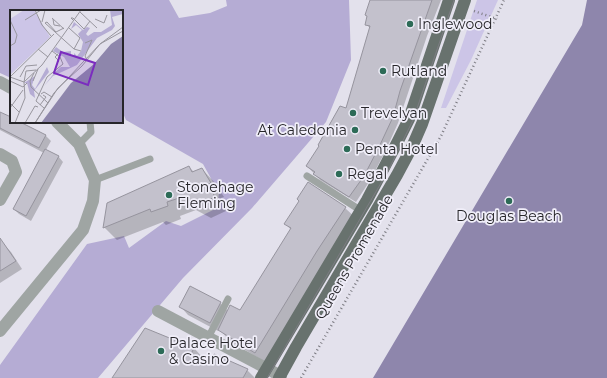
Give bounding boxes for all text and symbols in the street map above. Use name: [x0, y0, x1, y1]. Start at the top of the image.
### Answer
inset map: [10, 10, 123, 123]
place label: Inglewood: [418, 15, 493, 33]
marker: Inglewood: [405, 19, 415, 29]
place label: Rutland: [391, 62, 447, 80]
marker: Rutland: [378, 66, 388, 76]
place label: Trevelyan: [361, 104, 427, 122]
marker: Trevelyan: [348, 108, 358, 118]
place label: At Caledonia: [258, 121, 347, 139]
marker: At Caledonia: [350, 125, 360, 135]
place label: Penta Hotel: [355, 140, 438, 158]
marker: Penta Hotel: [342, 144, 352, 154]
place label: Regal: [347, 165, 387, 183]
marker: Regal: [334, 169, 344, 179]
place label: Stonehage Fleming: [177, 178, 254, 212]
marker: Stonehage Fleming: [164, 190, 174, 200]
street label: Queens Promenade: [311, 191, 397, 323]
marker: Douglas Beach: [504, 196, 514, 206]
place label: Douglas Beach: [456, 207, 562, 225]
place label: Palace Hotel & Casino: [169, 334, 257, 368]
marker: Palace Hotel & Casino: [156, 346, 166, 356]

